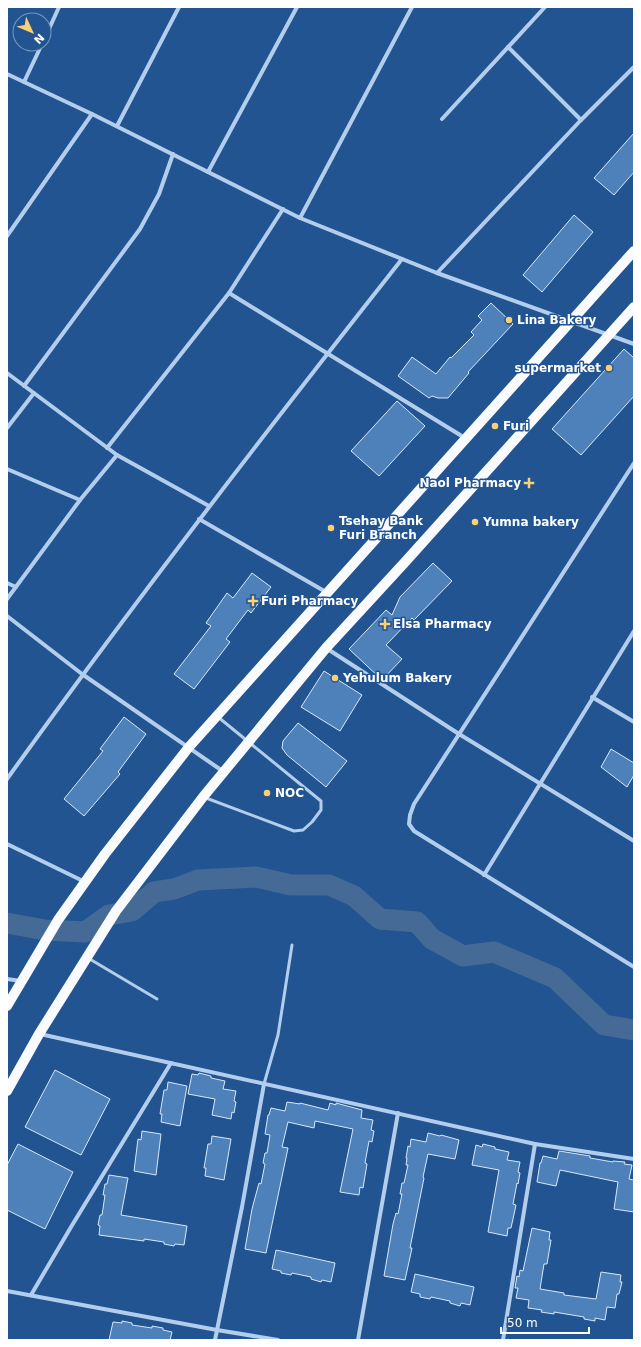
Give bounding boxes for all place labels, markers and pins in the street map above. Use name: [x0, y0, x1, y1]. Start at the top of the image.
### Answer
place label: Lina Bakery: [517, 313, 597, 327]
marker: Lina Bakery: [504, 315, 514, 325]
place label: supermarket: [515, 361, 601, 375]
marker: supermarket: [604, 363, 614, 373]
place label: Furi: [503, 419, 529, 433]
marker: Furi: [490, 421, 500, 431]
place label: Naol Pharmacy: [419, 476, 521, 490]
marker: Naol Pharmacy: [524, 478, 534, 488]
place label: Tsehay Bank Furi Branch: [339, 514, 424, 542]
place label: Yumna bakery: [482, 515, 579, 529]
marker: Yumna bakery: [470, 517, 480, 527]
marker: Tsehay Bank Furi Branch: [326, 523, 336, 533]
place label: Furi Pharmacy: [261, 594, 358, 608]
marker: Furi Pharmacy: [248, 596, 258, 606]
place label: Elsa Pharmacy: [393, 617, 492, 631]
marker: Elsa Pharmacy: [380, 619, 390, 629]
place label: Yehulum Bakery: [342, 671, 452, 685]
marker: Yehulum Bakery: [330, 673, 340, 683]
place label: NOC: [275, 786, 304, 800]
marker: NOC: [262, 788, 272, 798]

